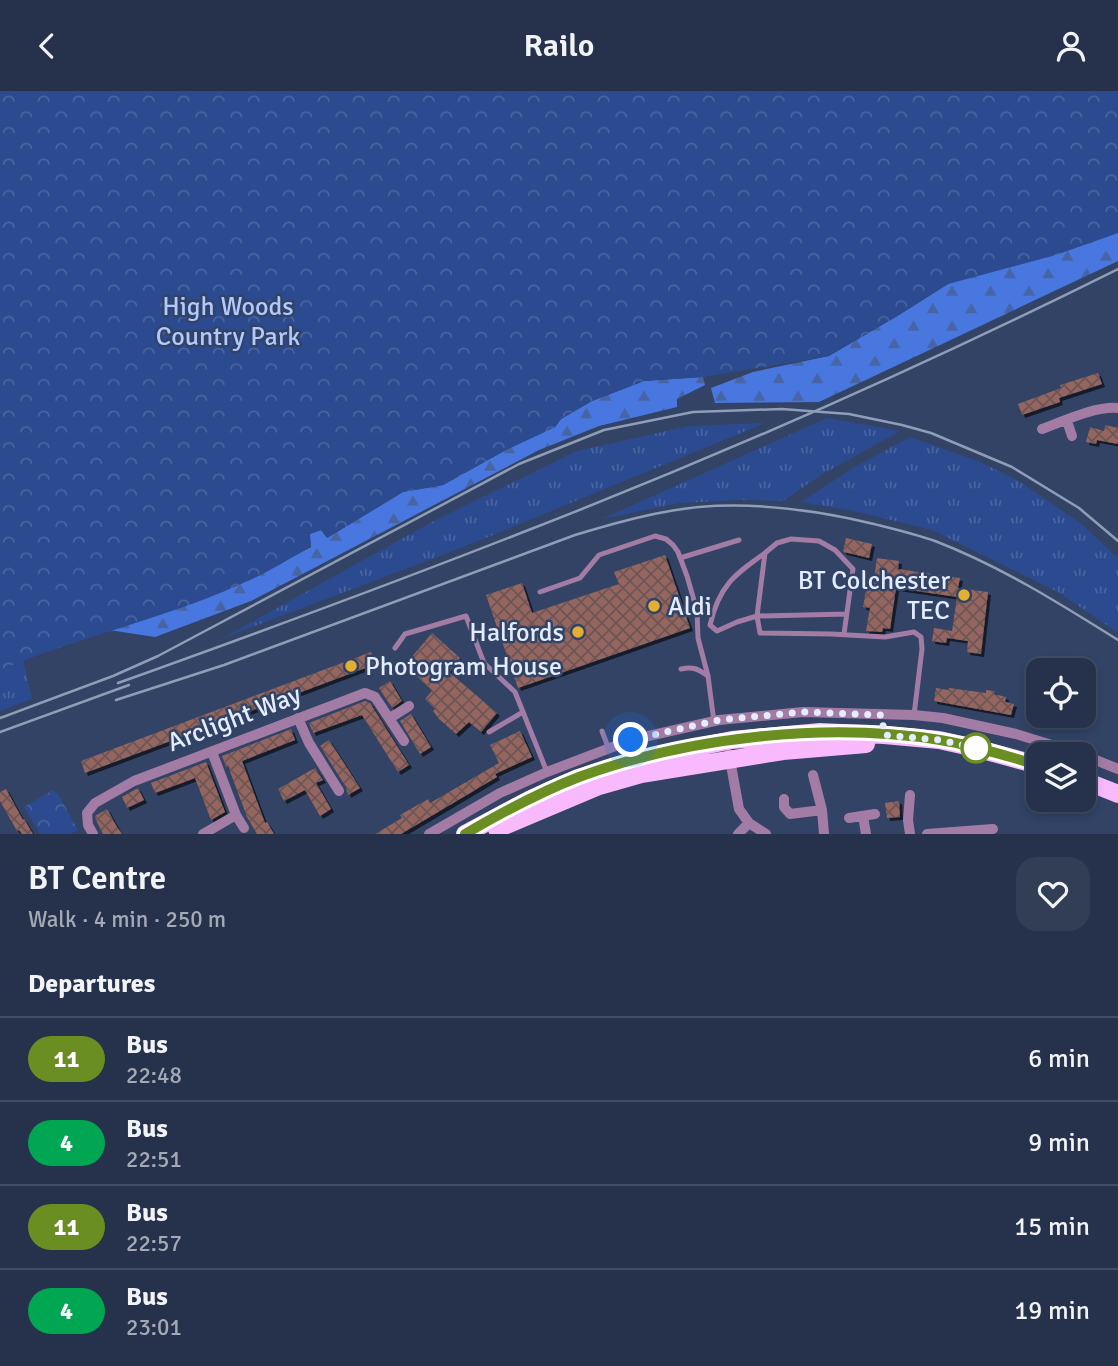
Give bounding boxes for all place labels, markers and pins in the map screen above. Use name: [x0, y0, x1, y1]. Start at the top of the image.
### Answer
place label: BT Colchester TEC: [798, 565, 950, 627]
marker: BT Colchester TEC: [956, 587, 972, 603]
place label: Aldi: [668, 591, 712, 623]
marker: Aldi: [646, 598, 662, 614]
place label: Halfords: [469, 617, 564, 649]
marker: Halfords: [570, 624, 586, 640]
place label: Photogram House: [365, 651, 562, 683]
marker: Photogram House: [343, 658, 359, 674]
unlabelled marker: [961, 733, 991, 763]

